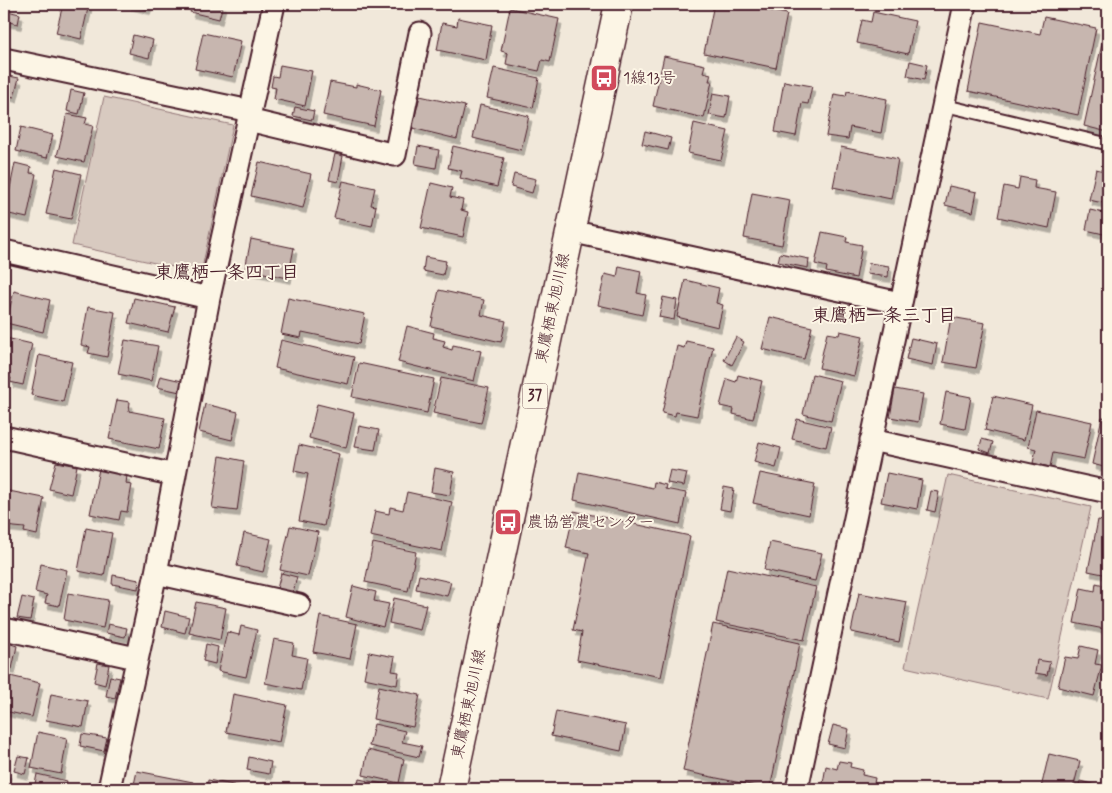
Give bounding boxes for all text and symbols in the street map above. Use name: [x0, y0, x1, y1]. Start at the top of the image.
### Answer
bus stop icon: 1線13号: [589, 63, 619, 93]
place label: 1線13号: [623, 68, 676, 89]
street label: 東鷹栖東旭川線: [531, 251, 575, 365]
district label: 東鷹栖一条四丁目: [155, 261, 299, 285]
district label: 東鷹栖一条三丁目: [812, 304, 956, 328]
road number: 37: [522, 384, 548, 408]
bus stop icon: 農協営農センター: [493, 507, 523, 537]
place label: 農協営農センター: [527, 512, 654, 533]
street label: 東鷹栖東旭川線: [447, 647, 491, 761]

